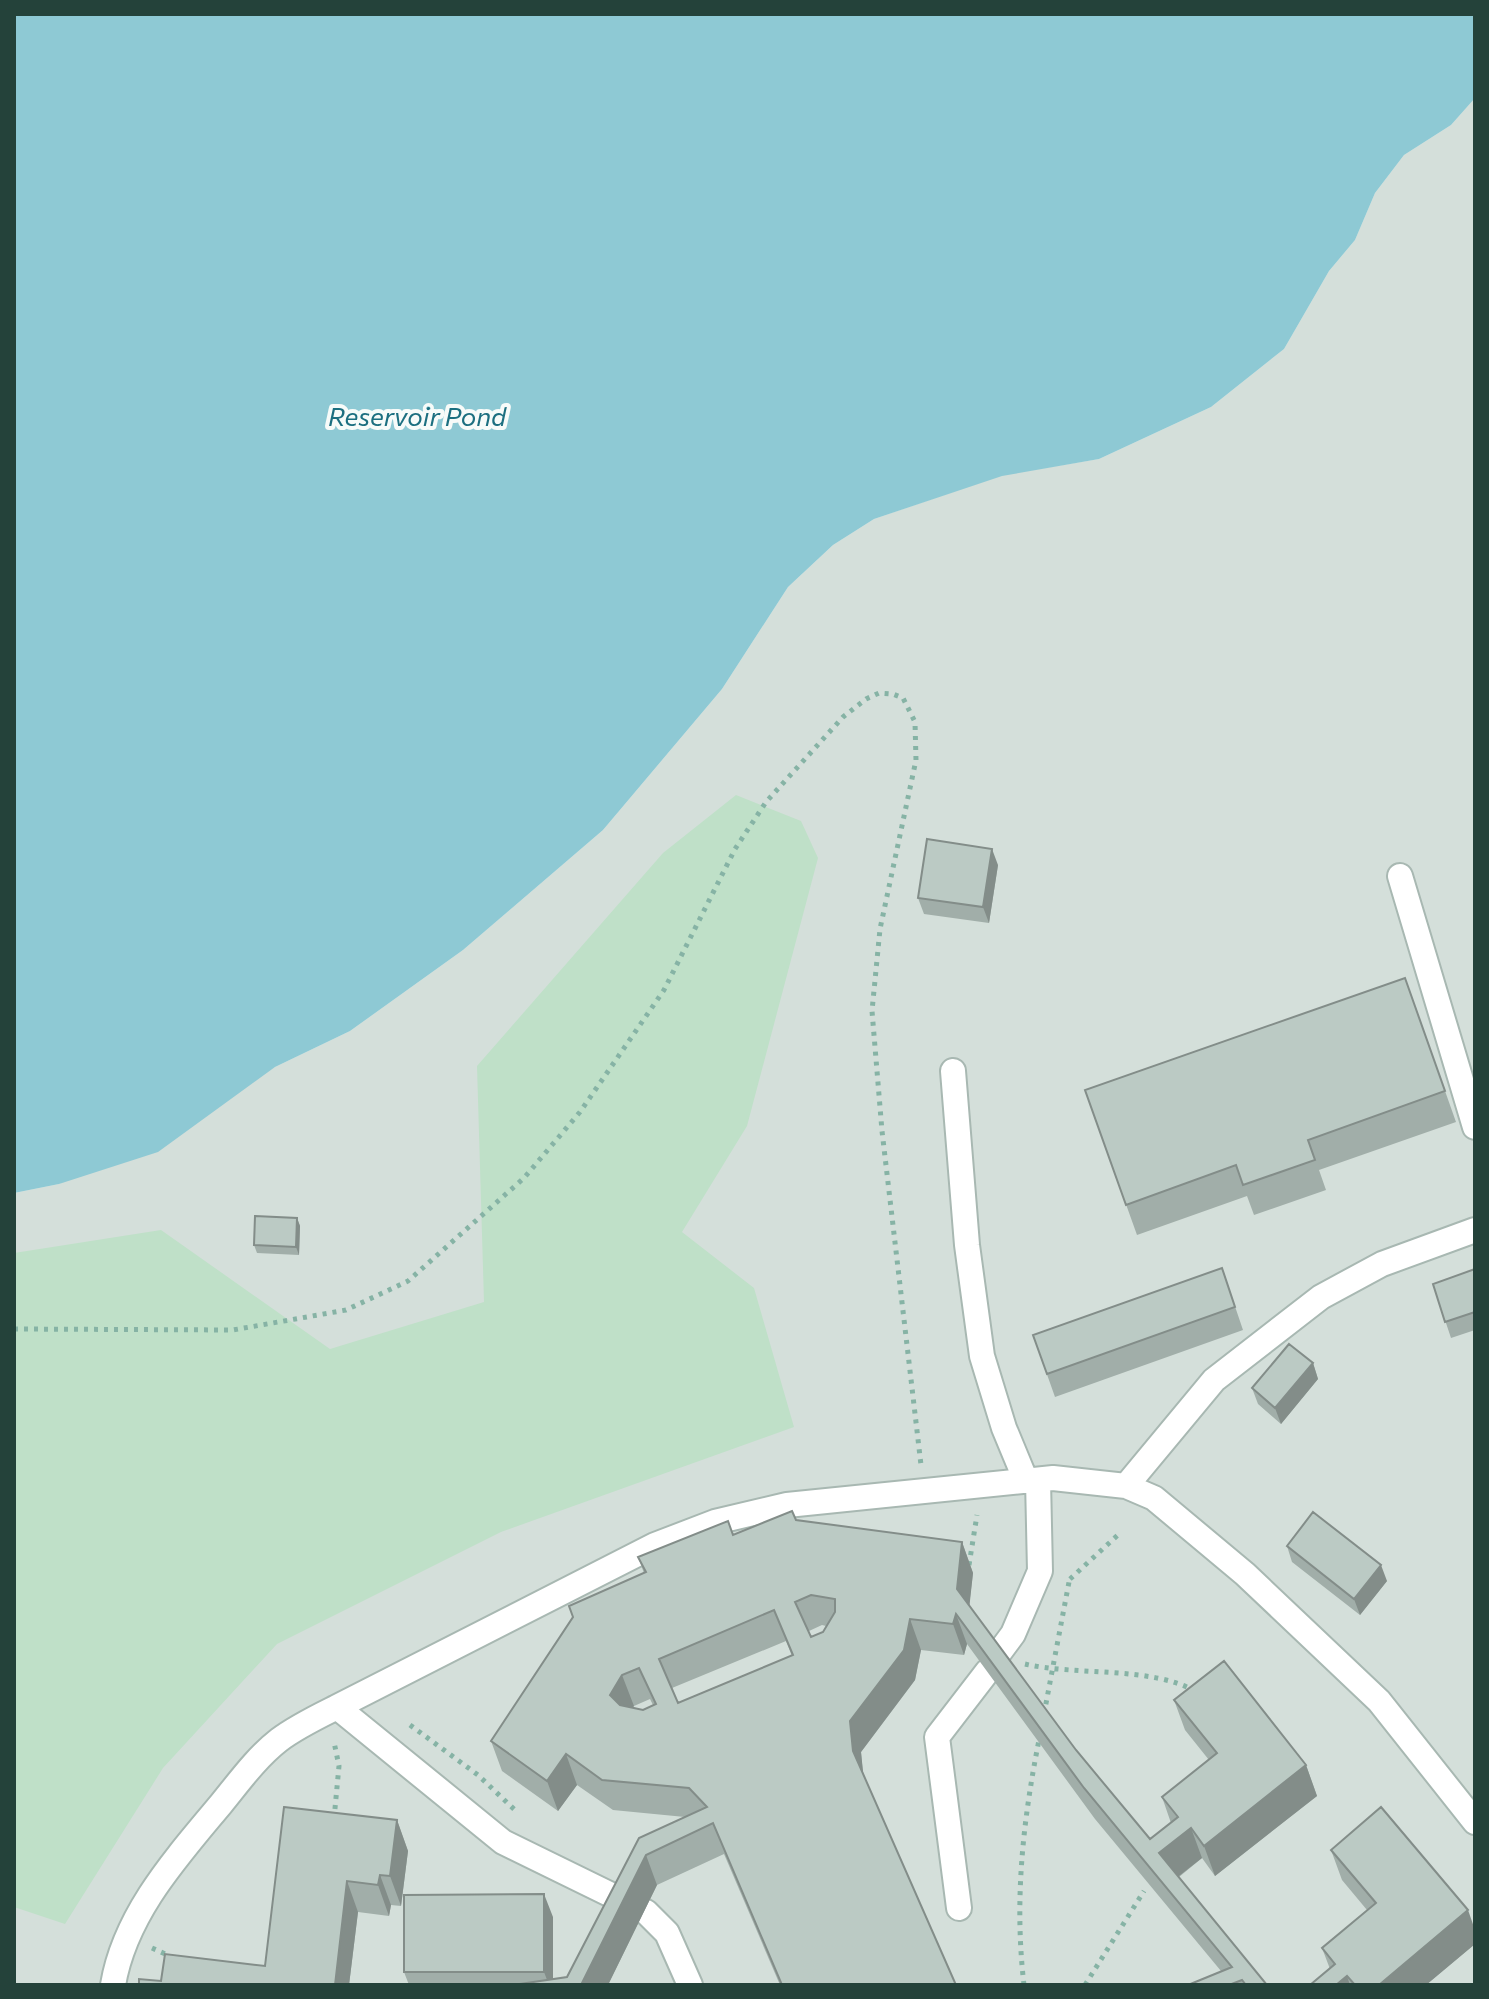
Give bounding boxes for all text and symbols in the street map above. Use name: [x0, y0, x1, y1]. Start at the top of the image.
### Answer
water label: Reservoir Pond: [328, 400, 507, 431]

